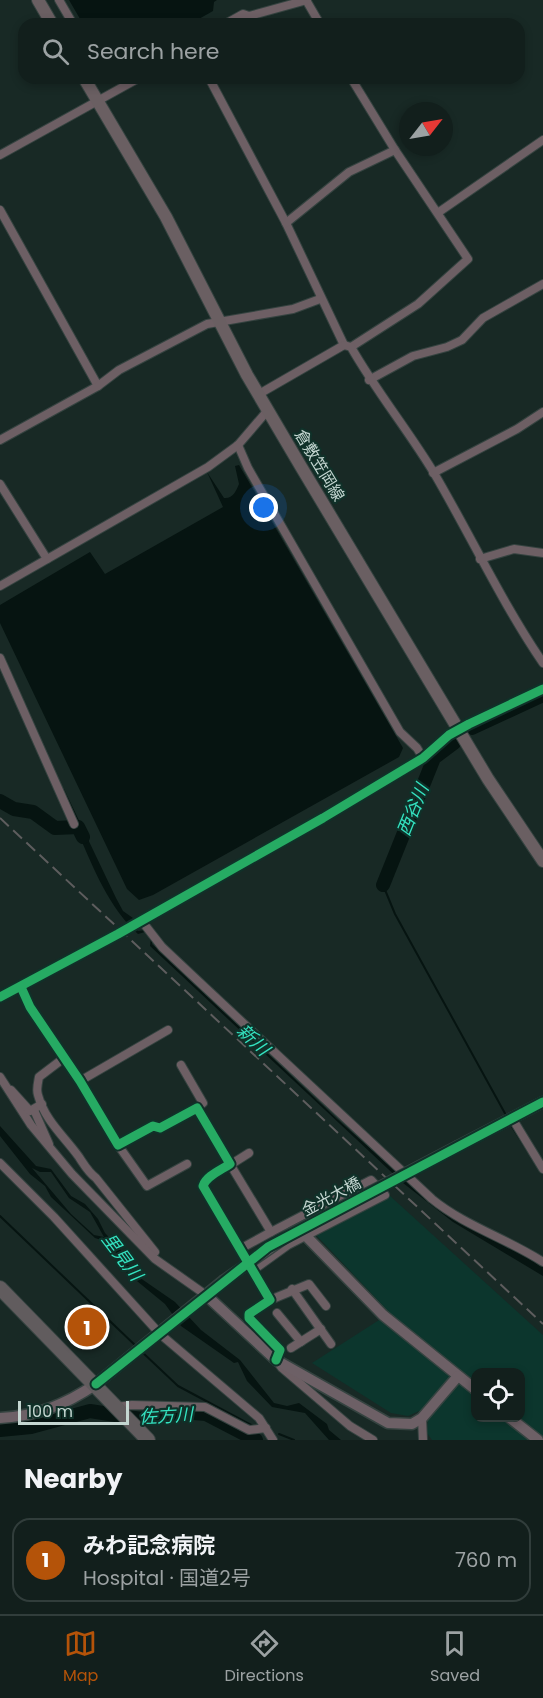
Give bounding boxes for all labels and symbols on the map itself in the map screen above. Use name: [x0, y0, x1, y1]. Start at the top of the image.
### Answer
north arrow: [399, 102, 453, 156]
street label: 倉敷笠岡線: [289, 425, 350, 505]
your location: [249, 493, 278, 522]
water label: 西谷川: [391, 778, 435, 840]
water label: 新川: [232, 1018, 276, 1062]
street label: 金光大橋: [298, 1171, 365, 1222]
water label: 里見川: [96, 1228, 150, 1287]
pin: 1: [68, 1304, 106, 1350]
scale bar: [18, 1398, 129, 1426]
water label: 佐方川: [138, 1402, 196, 1429]

